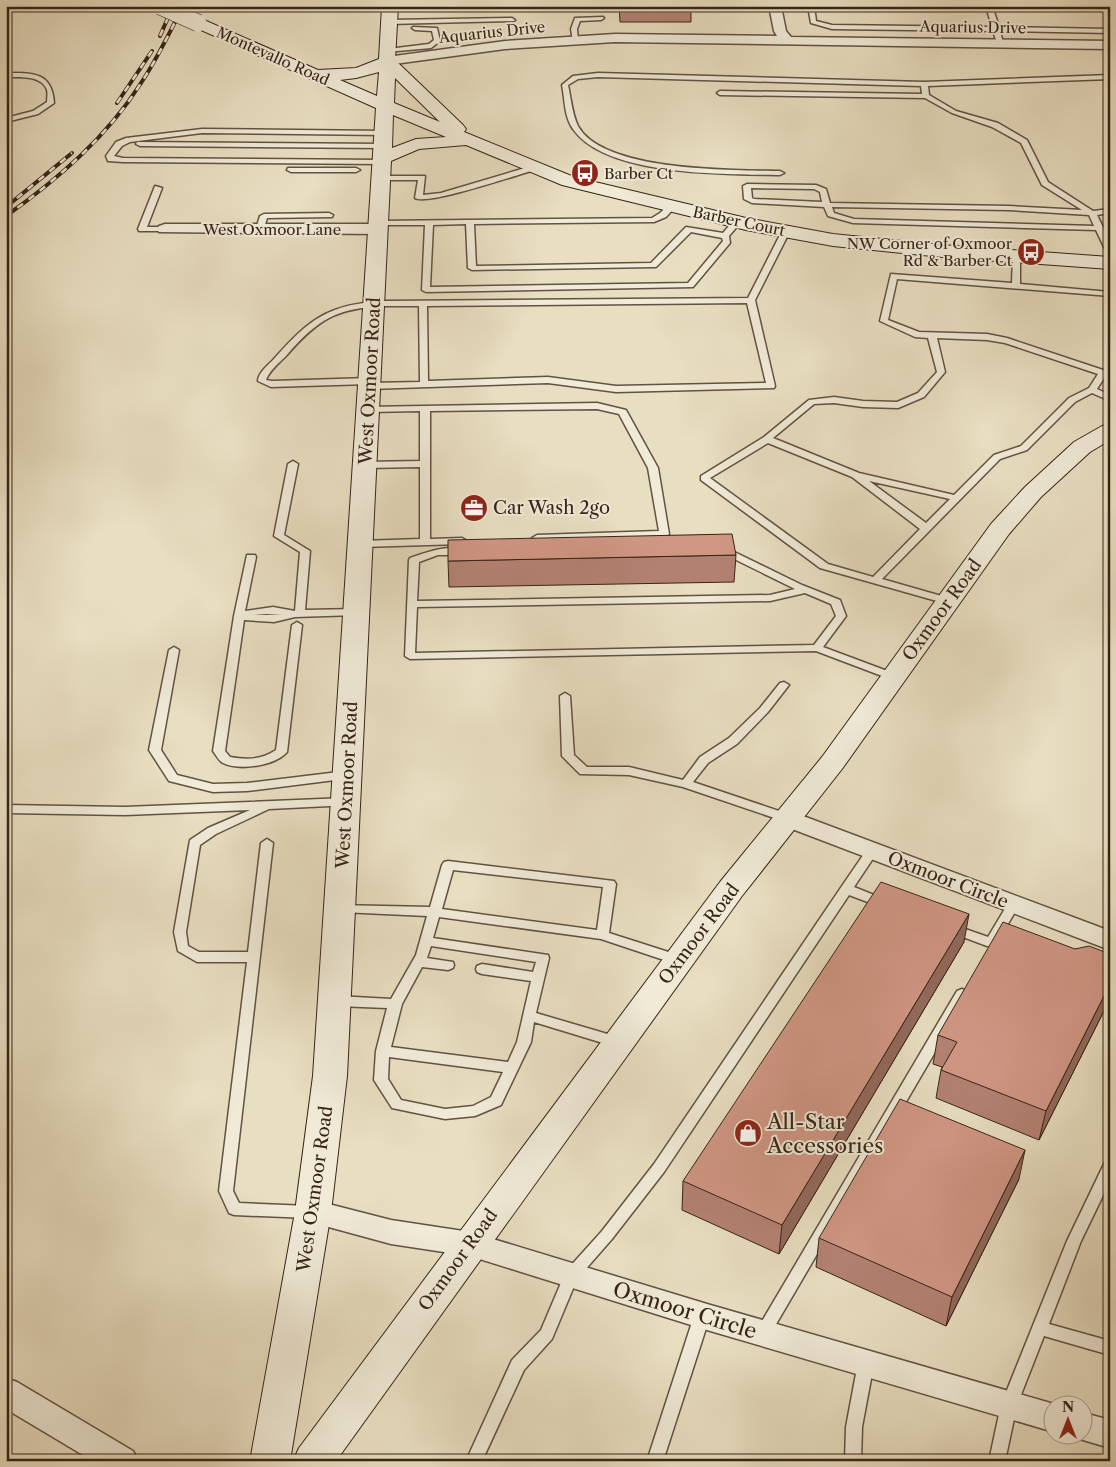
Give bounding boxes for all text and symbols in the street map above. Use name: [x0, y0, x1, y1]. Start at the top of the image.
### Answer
street label: Aquarius Drive: [437, 17, 546, 47]
street label: Aquarius Drive: [918, 17, 1027, 37]
street label: Montevallo Road: [214, 23, 332, 89]
bus stop icon: Barber Ct: [570, 158, 600, 188]
place label: Barber Ct: [604, 164, 674, 183]
street label: Barber Court: [691, 202, 788, 240]
street label: West Oxmoor Lane: [202, 220, 341, 239]
place label: NW Corner of Oxmoor Rd & Barber Ct: [847, 234, 1013, 270]
bus stop icon: NW Corner of Oxmoor Rd & Barber Ct: [1016, 237, 1046, 267]
street label: West Oxmoor Road: [355, 297, 385, 466]
office icon: Car Wash 2go: [459, 493, 489, 523]
place label: Car Wash 2go: [493, 497, 610, 519]
street label: Oxmoor Road: [898, 555, 986, 665]
street label: West Oxmoor Road: [332, 701, 362, 870]
street label: Oxmoor Circle: [884, 847, 1012, 913]
street label: Oxmoor Road: [654, 879, 744, 989]
street label: West Oxmoor Road: [292, 1104, 338, 1275]
place label: All-Star Accessories: [766, 1109, 883, 1158]
shop icon: All-Star Accessories: [733, 1118, 763, 1148]
street label: Oxmoor Road: [414, 1205, 502, 1315]
street label: Oxmoor Circle: [610, 1276, 760, 1344]
north arrow: [1044, 1394, 1094, 1444]
text: N: [1062, 1398, 1074, 1416]

